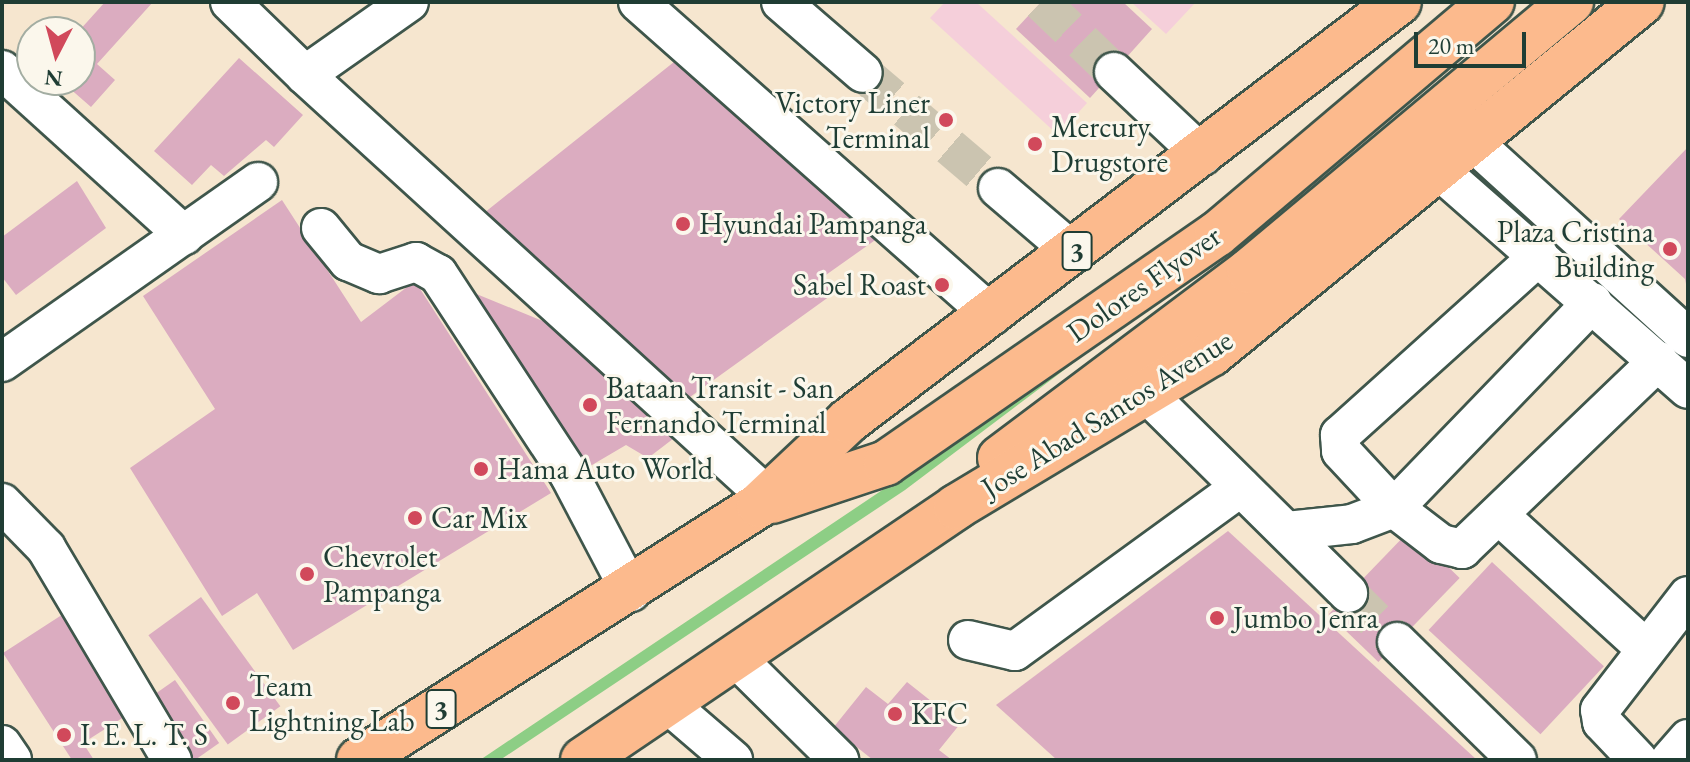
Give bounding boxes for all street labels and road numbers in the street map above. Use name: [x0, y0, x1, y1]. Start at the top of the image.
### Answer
street label: Dolores Flyover: [1060, 218, 1228, 350]
road number: 3: [1061, 227, 1093, 275]
street label: Jose Abad Santos Avenue: [975, 322, 1239, 506]
road number: 3: [425, 685, 457, 733]

